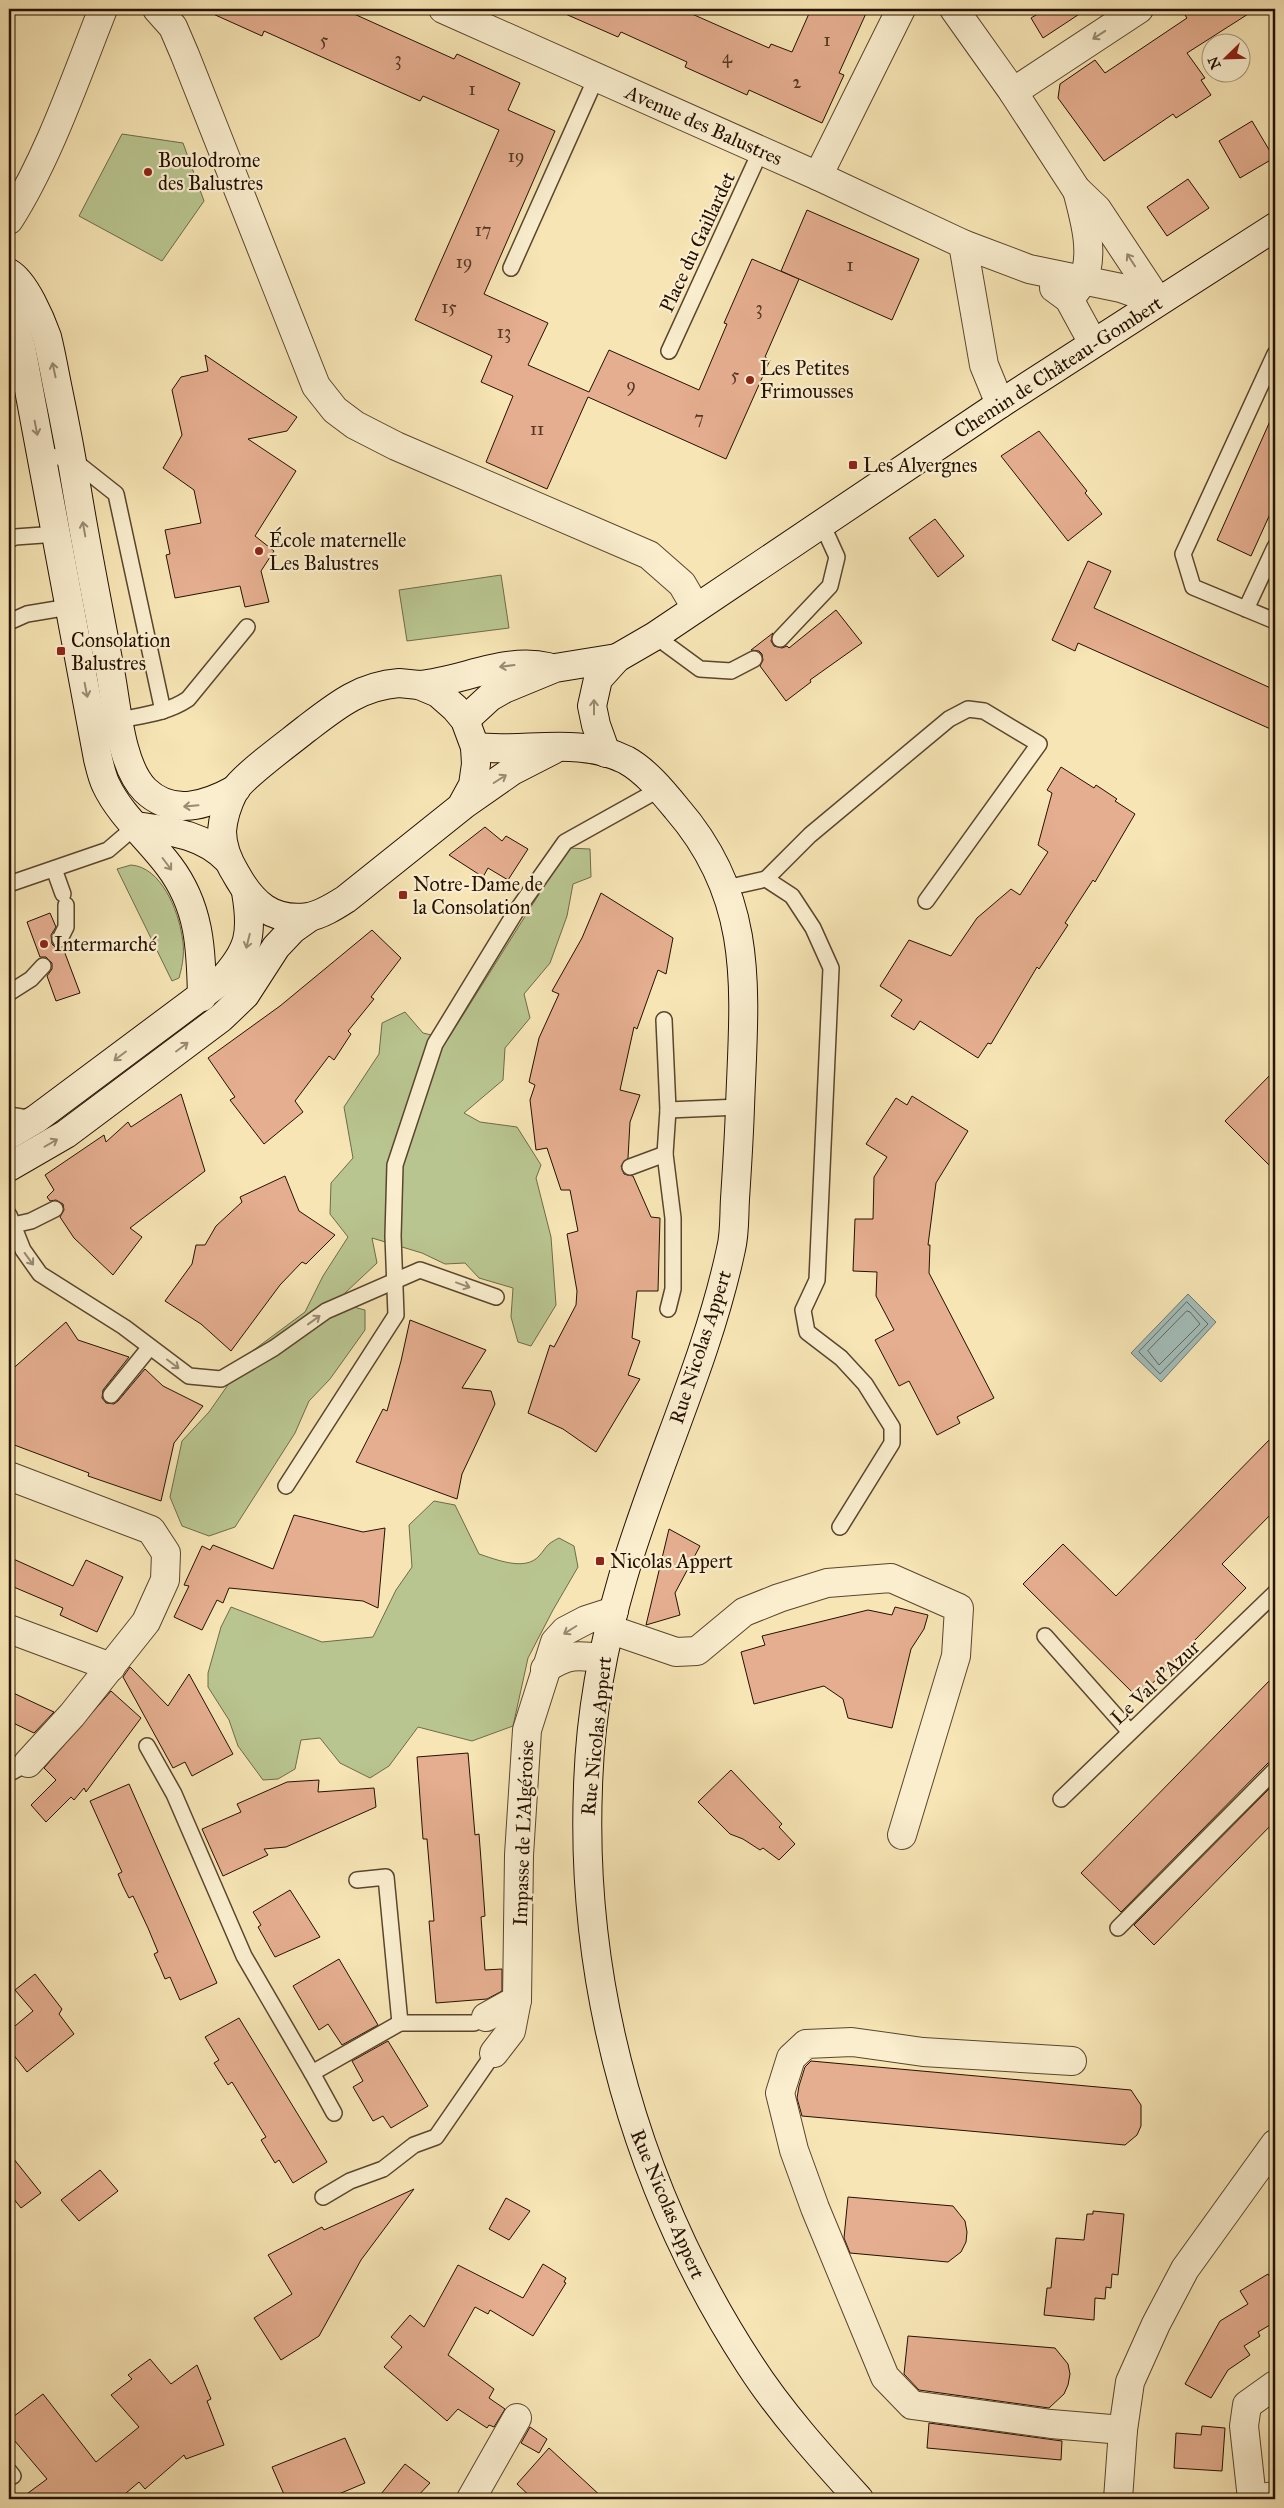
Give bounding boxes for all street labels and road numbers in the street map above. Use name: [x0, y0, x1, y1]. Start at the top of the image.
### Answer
street label: Avenue des Balustres: [621, 79, 786, 170]
street label: Place du Gaillardet: [654, 168, 740, 316]
street label: Chemin de Château-Gombert: [950, 291, 1166, 443]
street label: Rue Nicolas Appert: [664, 1267, 736, 1427]
street label: Le Val d'Azur: [1105, 1634, 1205, 1729]
street label: Rue Nicolas Appert: [576, 1655, 616, 1817]
street label: Impasse de L'Algéroise: [508, 1739, 539, 1927]
street label: Rue Nicolas Appert: [626, 2126, 710, 2282]

